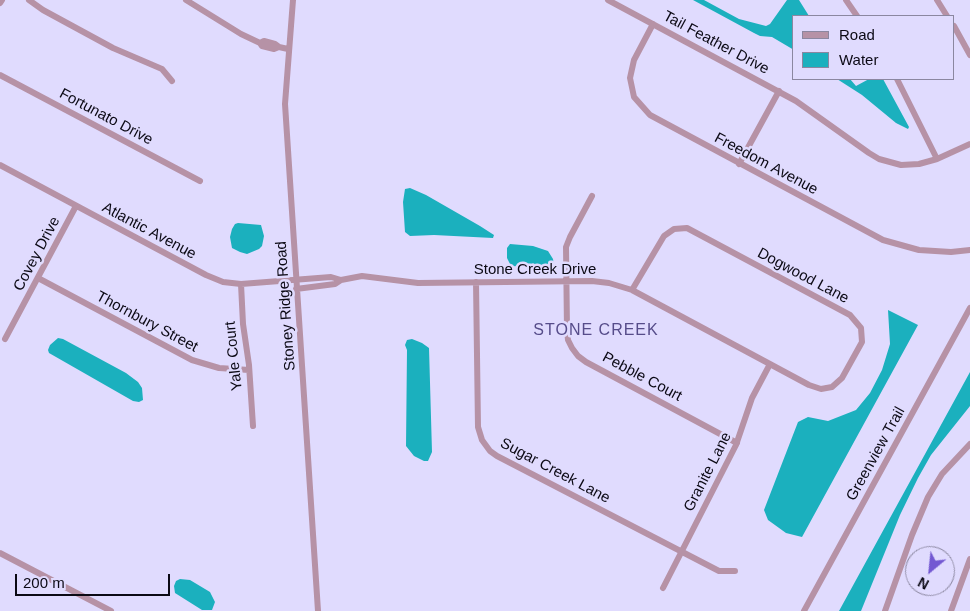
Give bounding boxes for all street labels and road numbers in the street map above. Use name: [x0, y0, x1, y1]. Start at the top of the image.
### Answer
street label: Tail Feather Drive: [660, 7, 772, 79]
street label: Fortunato Drive: [56, 85, 156, 149]
street label: Freedom Avenue: [711, 129, 821, 199]
street label: Atlantic Avenue: [99, 199, 199, 263]
street label: Covey Drive: [10, 214, 64, 294]
street label: Stoney Ridge Road: [272, 240, 300, 372]
street label: Dogwood Lane: [754, 244, 852, 308]
street label: Stone Creek Drive: [474, 261, 596, 279]
street label: Thornbury Street: [93, 288, 201, 356]
street label: Yale Court: [221, 320, 247, 392]
street label: Pebble Court: [599, 349, 685, 405]
street label: Greenview Trail: [843, 404, 909, 504]
street label: Granite Lane: [680, 429, 736, 515]
street label: Sugar Creek Lane: [497, 434, 613, 508]

